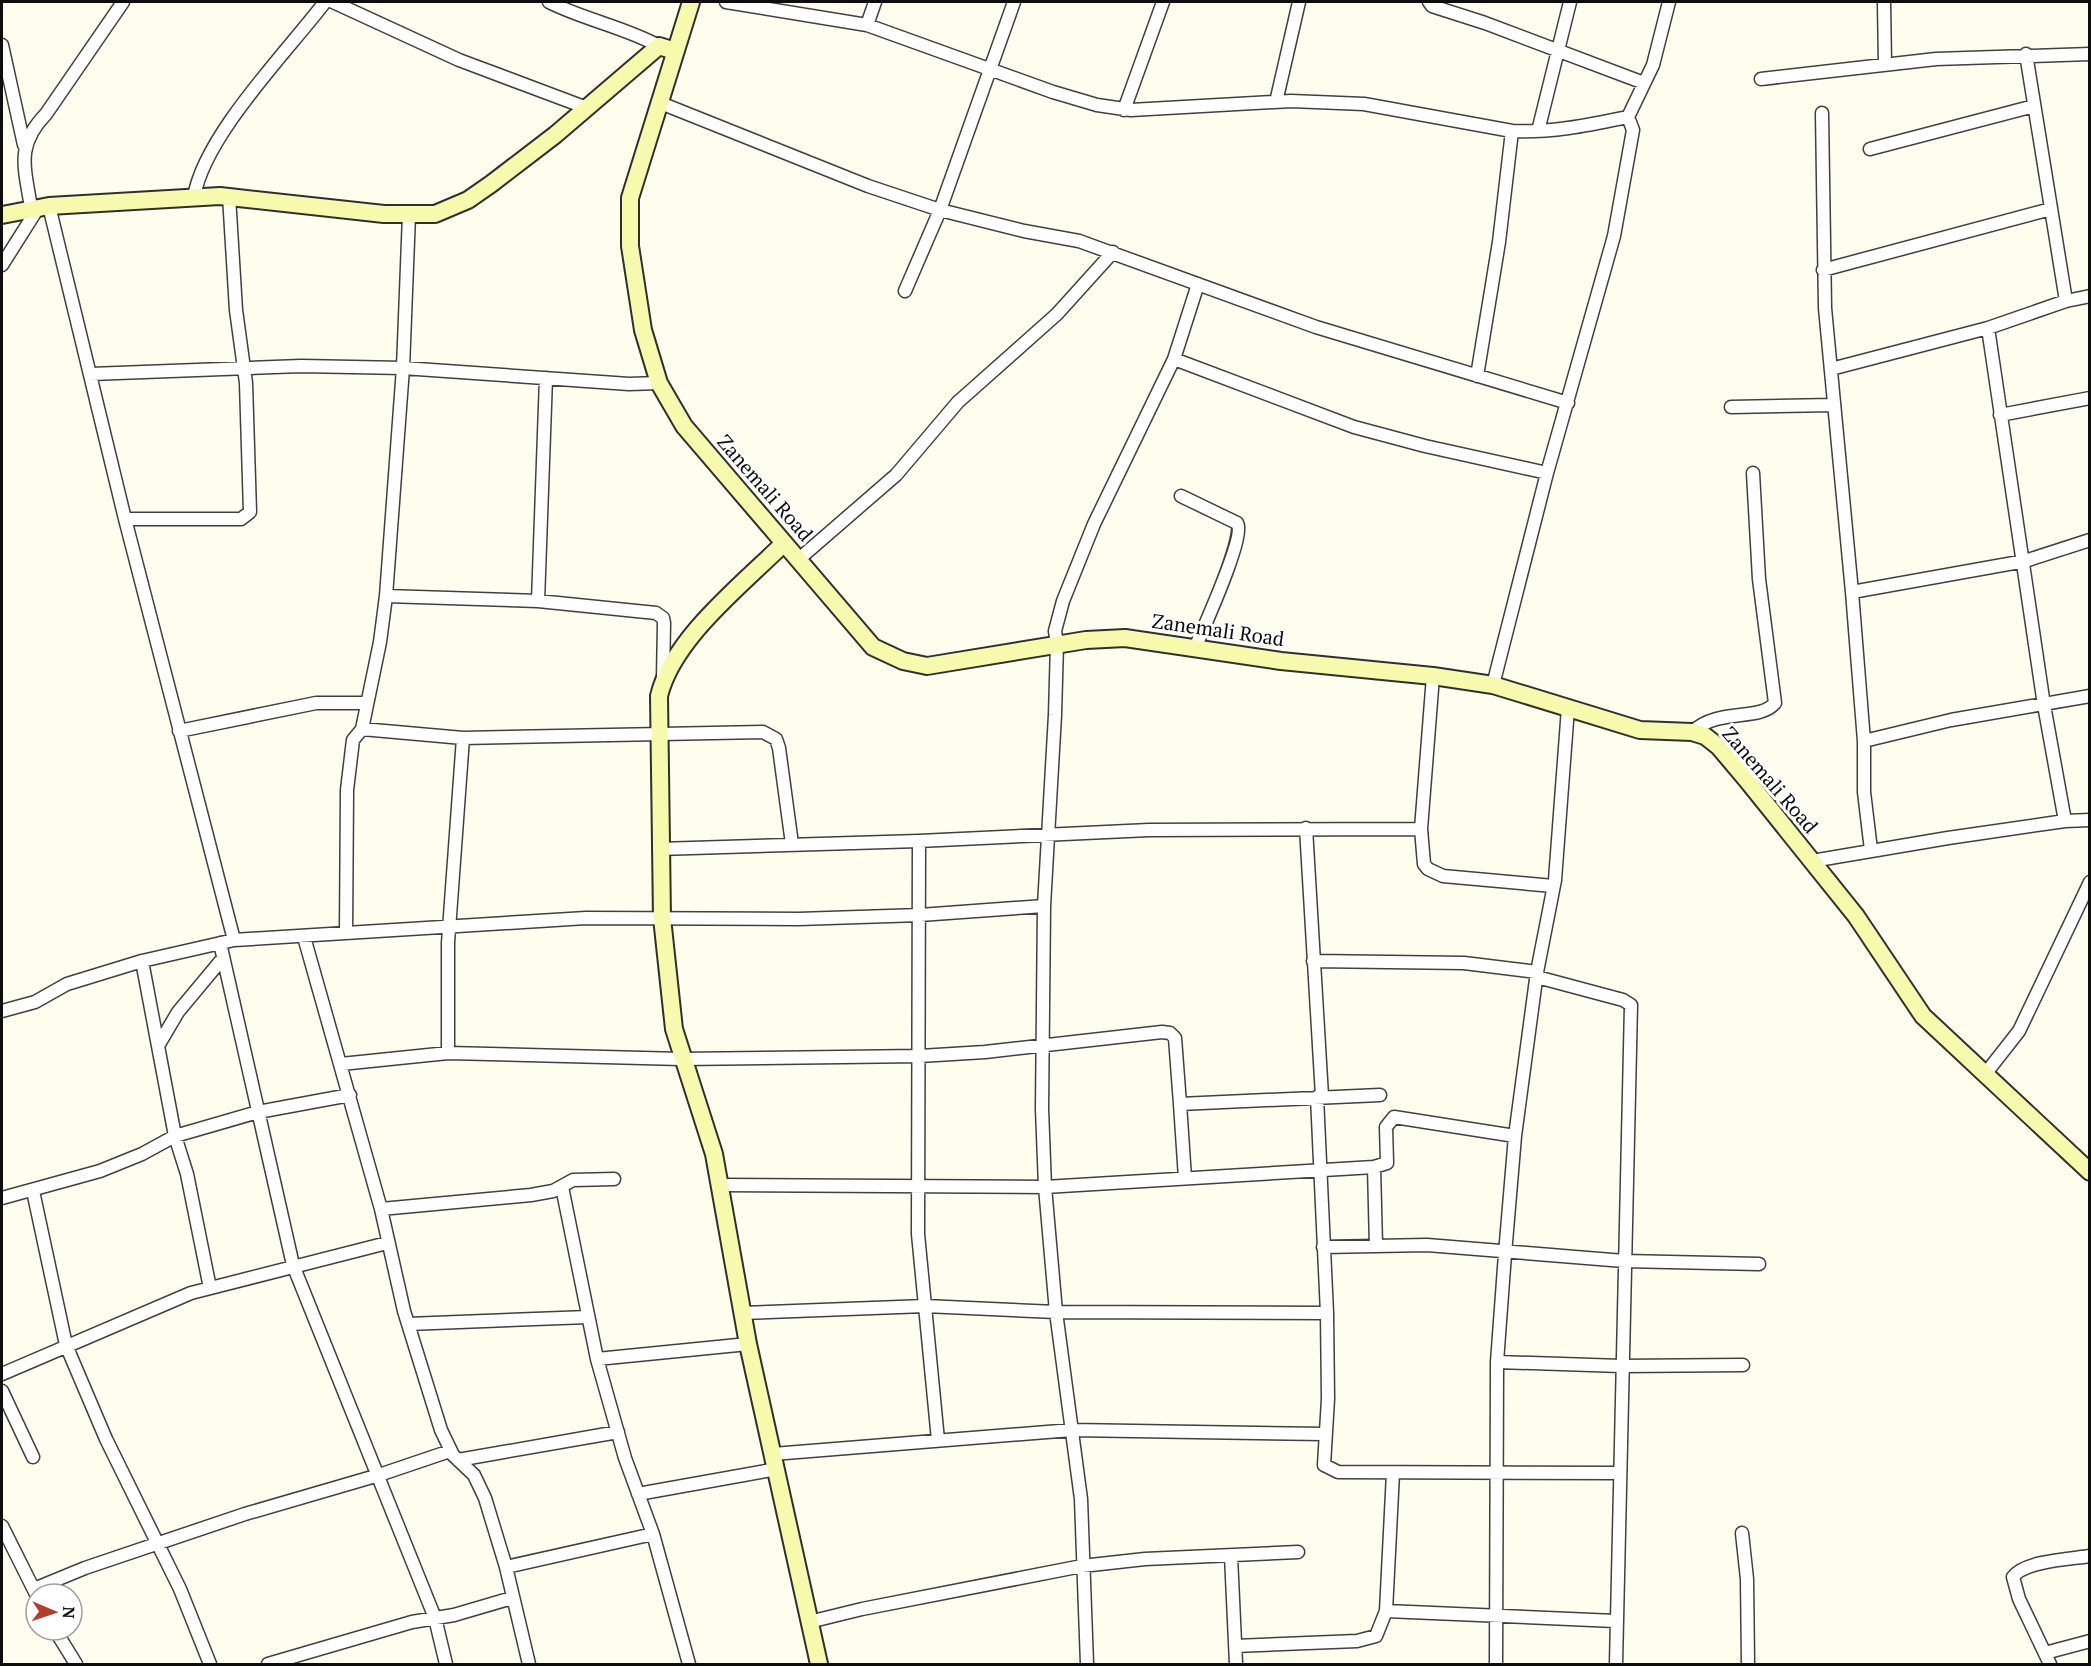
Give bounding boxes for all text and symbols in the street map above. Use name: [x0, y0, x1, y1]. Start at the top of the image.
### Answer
street label: Zanemali Road: [712, 429, 819, 547]
street label: Zanemali Road: [1150, 607, 1286, 652]
street label: Zanemali Road: [1717, 721, 1824, 839]
north arrow: [24, 1582, 84, 1642]
text: N: [58, 1606, 80, 1619]

